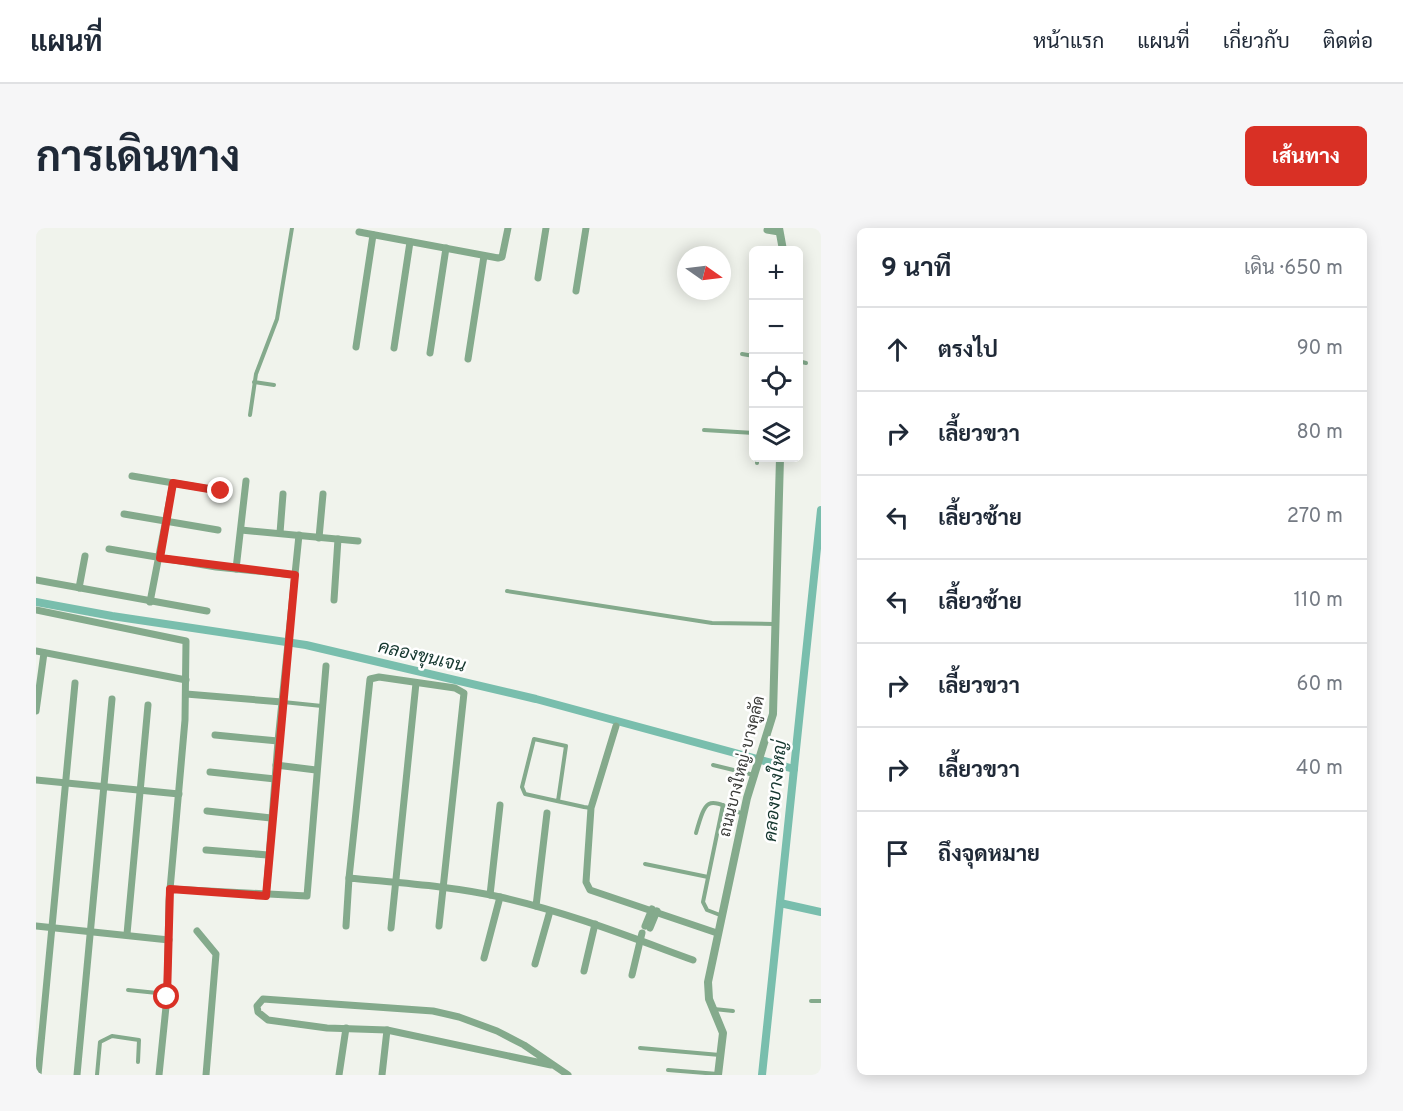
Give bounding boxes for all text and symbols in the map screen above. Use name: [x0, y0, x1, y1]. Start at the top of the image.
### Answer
text: แผนที่: [30, 26, 103, 62]
text: หน้าแรก: [1033, 29, 1104, 56]
text: แผนที่: [1137, 29, 1190, 56]
text: เกี่ยวกับ: [1223, 29, 1290, 56]
text: ติดต่อ: [1323, 29, 1373, 56]
button: เส้นทาง: [1245, 126, 1367, 186]
text: การเดินทาง: [36, 134, 240, 187]
north arrow: [677, 246, 731, 300]
map controls: [749, 246, 803, 462]
button: +: [749, 246, 803, 300]
text: 9 นาที: [881, 253, 951, 286]
text: เดิน · 650 m: [1244, 256, 1343, 282]
button: −: [749, 300, 803, 354]
icon: ahead: [881, 333, 914, 366]
text: 90 m: [1297, 336, 1343, 362]
text: ตรงไป: [938, 338, 998, 365]
button: locate: [749, 354, 803, 408]
button: layers: [749, 408, 803, 462]
icon: right: [881, 417, 914, 450]
text: 80 m: [1297, 420, 1343, 446]
text: เลี้ยวขวา: [938, 422, 1020, 449]
route end: [207, 477, 233, 503]
icon: left: [881, 501, 914, 534]
text: 270 m: [1287, 504, 1343, 530]
text: เลี้ยวซ้าย: [938, 506, 1022, 533]
icon: left: [881, 585, 914, 618]
text: 110 m: [1294, 588, 1343, 614]
text: เลี้ยวซ้าย: [938, 590, 1022, 617]
water label: คลองขุนเจน: [376, 636, 468, 679]
icon: right: [881, 669, 914, 702]
text: 60 m: [1297, 672, 1343, 698]
text: เลี้ยวขวา: [938, 674, 1020, 701]
street label: ถนนบางใหญ่-บางคูลัด: [713, 693, 770, 839]
water label: คลองบางใหญ่: [757, 738, 793, 843]
icon: right: [881, 753, 914, 786]
text: 40 m: [1296, 756, 1343, 782]
text: เลี้ยวขวา: [938, 758, 1020, 785]
icon: arrive: [881, 837, 914, 870]
text: ถึงจุดหมาย: [938, 842, 1040, 869]
route start: [153, 983, 179, 1009]

